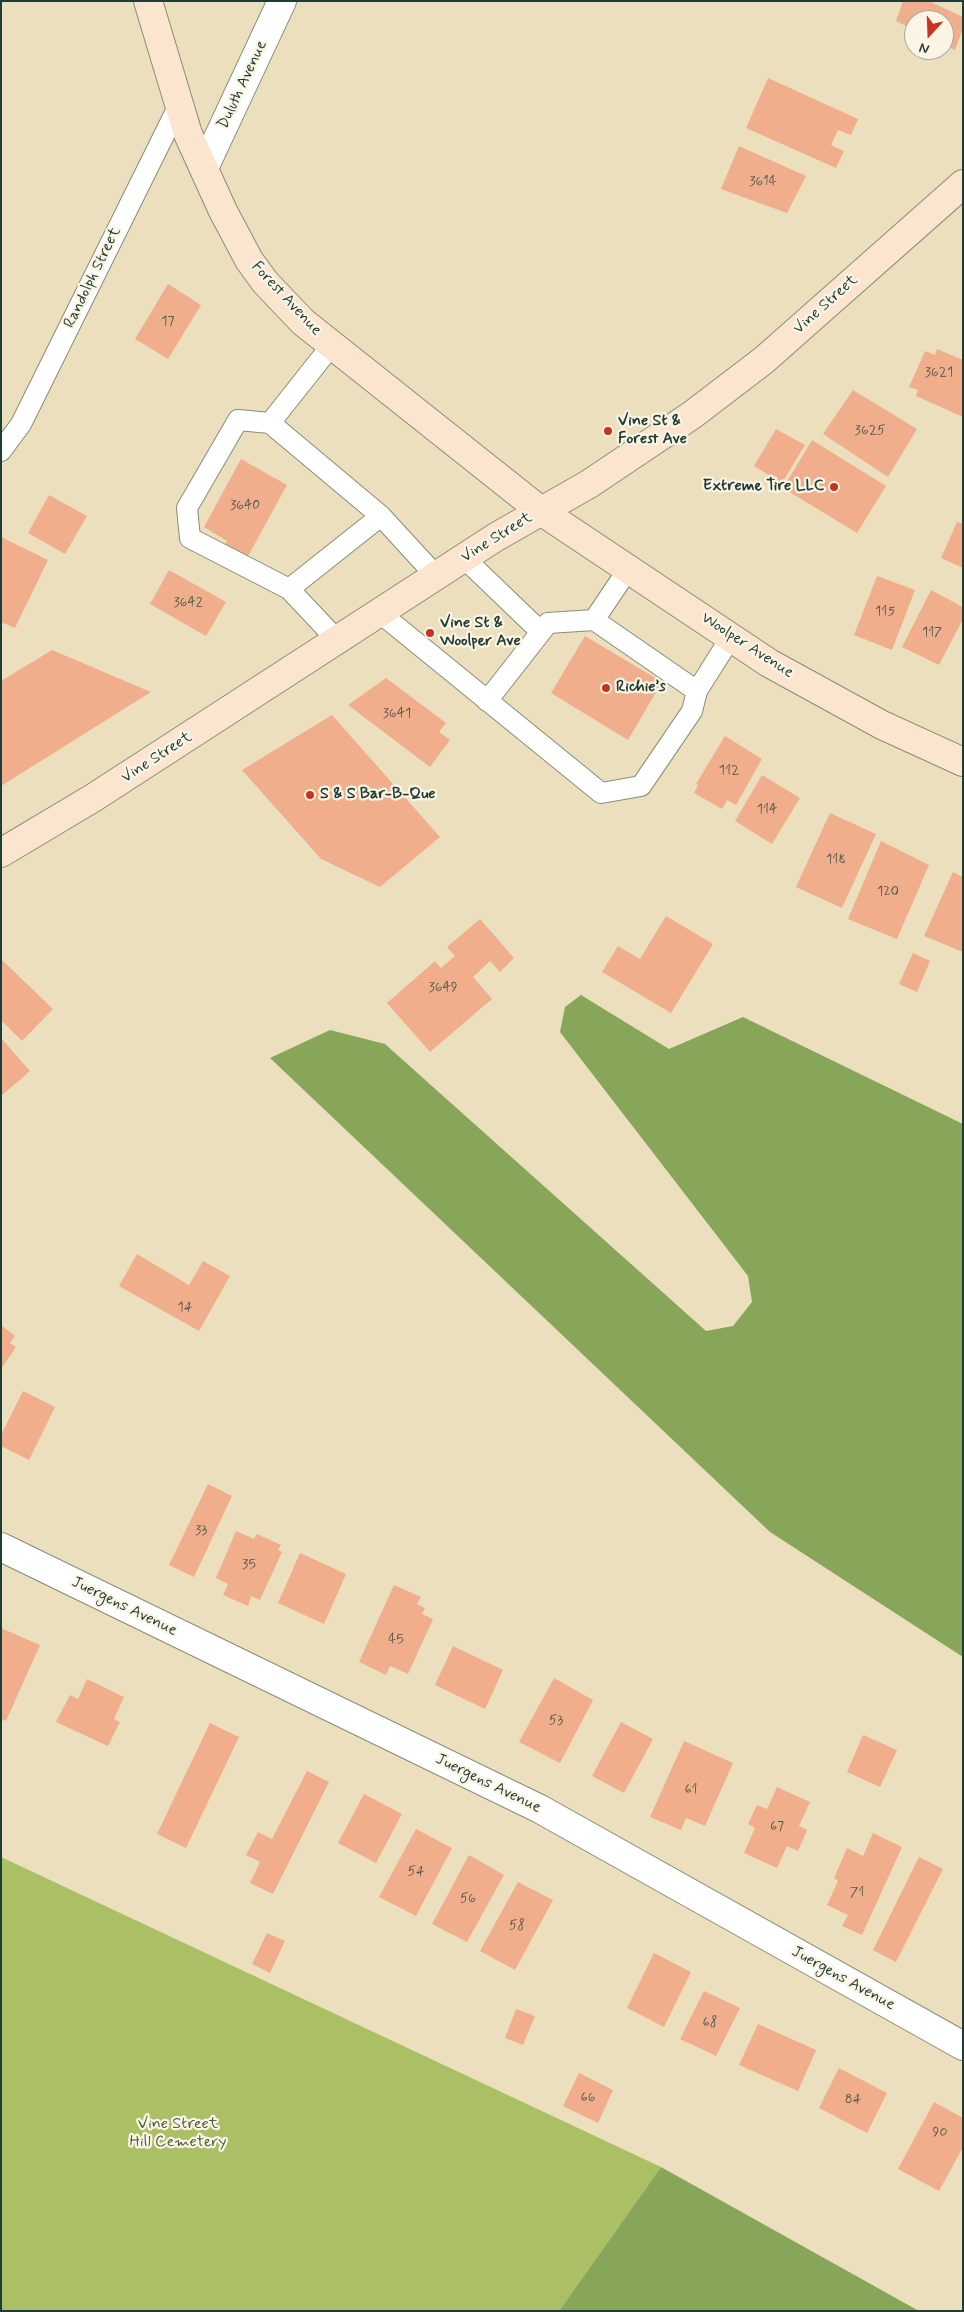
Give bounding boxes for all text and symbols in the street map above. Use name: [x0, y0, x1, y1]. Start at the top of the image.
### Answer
north arrow: [904, 10, 954, 60]
street label: Duluth Avenue: [214, 38, 272, 132]
text: N: [917, 38, 932, 58]
house number: 3614: [749, 174, 777, 190]
street label: Randolph Street: [60, 224, 126, 332]
street label: Forest Avenue: [247, 258, 325, 340]
street label: Vine Street: [790, 271, 862, 339]
house number: 17: [161, 314, 175, 330]
house number: 3621: [925, 365, 953, 381]
place label: Vine St & Forest Ave: [618, 412, 687, 450]
house number: 3625: [855, 423, 885, 439]
marker: Vine St & Forest Ave: [602, 425, 614, 437]
place label: Extreme Tire LLC: [703, 477, 824, 497]
marker: Extreme Tire LLC: [828, 481, 840, 493]
house number: 3640: [230, 498, 260, 514]
street label: Vine Street: [458, 509, 536, 567]
house number: 3642: [173, 595, 203, 611]
house number: 115: [875, 604, 895, 620]
street label: Woolper Avenue: [697, 609, 797, 683]
place label: Vine St & Woolper Ave: [440, 614, 521, 652]
house number: 117: [922, 625, 942, 641]
marker: Vine St & Woolper Ave: [424, 627, 436, 639]
place label: Richie’s: [616, 678, 666, 698]
marker: Richie’s: [600, 682, 612, 694]
house number: 3641: [383, 706, 411, 722]
street label: Vine Street: [118, 728, 196, 788]
house number: 112: [719, 763, 739, 779]
place label: S & S Bar-B-Que: [320, 785, 436, 805]
marker: S & S Bar-B-Que: [304, 789, 316, 801]
house number: 114: [757, 802, 777, 818]
house number: 118: [826, 852, 846, 868]
house number: 120: [877, 884, 899, 900]
house number: 3649: [428, 980, 458, 996]
house number: 14: [178, 1300, 192, 1316]
house number: 33: [195, 1523, 207, 1539]
house number: 35: [242, 1557, 256, 1573]
street label: Juergens Avenue: [68, 1573, 180, 1641]
house number: 45: [388, 1632, 404, 1648]
house number: 53: [549, 1713, 563, 1729]
street label: Juergens Avenue: [432, 1750, 544, 1818]
house number: 61: [684, 1782, 698, 1798]
house number: 67: [770, 1819, 784, 1835]
house number: 54: [408, 1864, 424, 1880]
house number: 71: [850, 1885, 864, 1901]
house number: 56: [460, 1891, 476, 1907]
house number: 58: [509, 1918, 525, 1934]
street label: Juergens Avenue: [788, 1943, 898, 2015]
house number: 68: [703, 2015, 717, 2031]
house number: 66: [581, 2090, 595, 2106]
house number: 84: [845, 2092, 861, 2108]
park label: Vine Street Hill Cemetery: [130, 2115, 226, 2153]
house number: 90: [933, 2125, 947, 2141]

